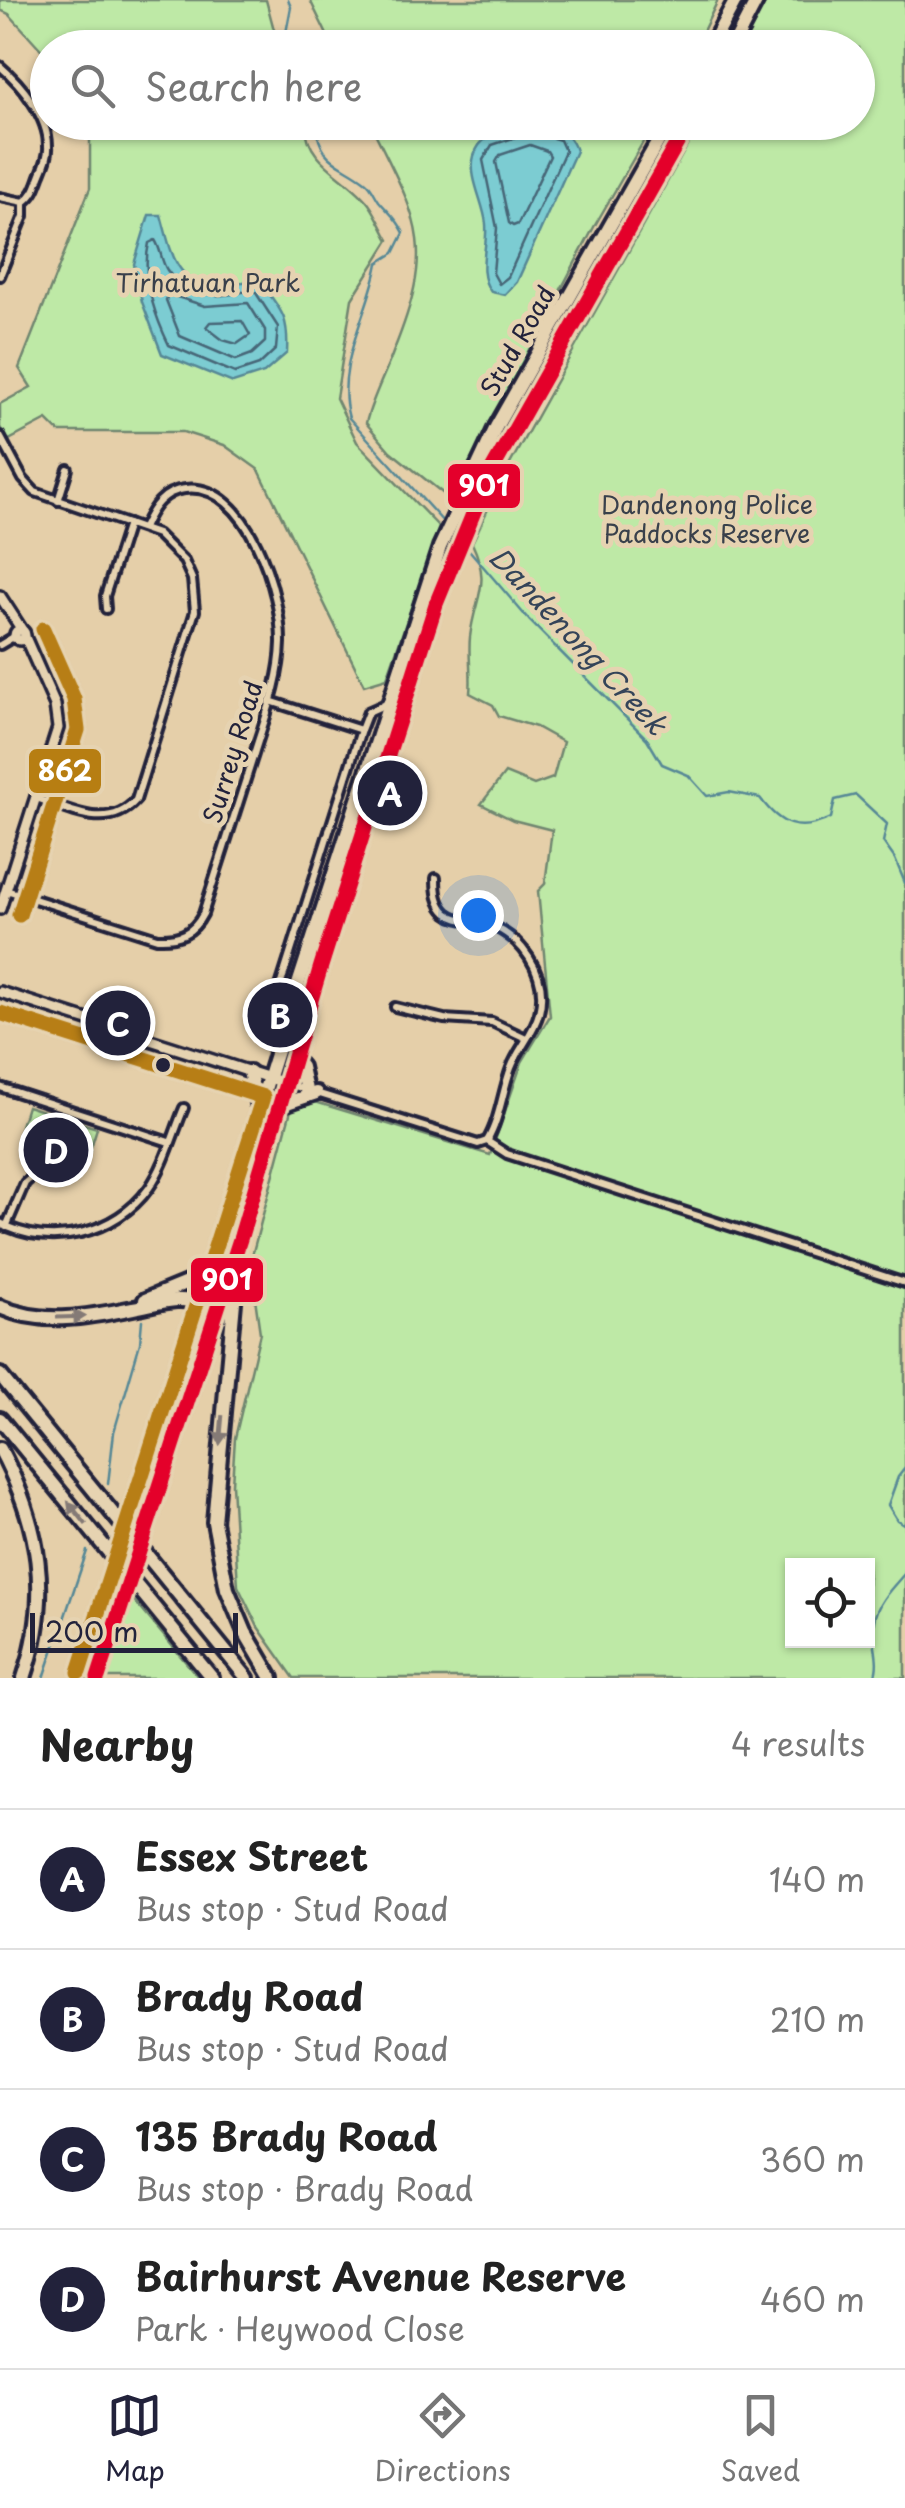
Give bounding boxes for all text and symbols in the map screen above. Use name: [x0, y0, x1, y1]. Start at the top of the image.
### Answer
search box: [30, 30, 875, 140]
text: Search here: [145, 57, 362, 114]
icon: search: [65, 58, 120, 113]
park label: Tirhatuan Park: [116, 263, 300, 301]
street label: Stud Road: [470, 278, 564, 403]
line badge: 901: [446, 462, 522, 510]
text: 901: [459, 463, 509, 506]
park label: Dandenong Police Paddocks Reserve: [601, 485, 813, 552]
water label: Dandenong Creek: [480, 536, 679, 745]
street label: Surrey Road: [192, 676, 272, 828]
line badge: 862: [27, 747, 103, 795]
text: 862: [38, 748, 92, 791]
pin: A: [358, 756, 422, 830]
your location: [453, 890, 504, 941]
pin: B: [248, 978, 312, 1052]
pin: C: [86, 986, 150, 1060]
unlabelled marker: [153, 1055, 173, 1075]
pin: D: [23, 1112, 88, 1188]
line badge: 901: [189, 1256, 265, 1304]
text: 901: [202, 1257, 252, 1300]
one-way arrow: [56, 1309, 88, 1325]
one-way arrow: [212, 1415, 228, 1447]
one-way arrow: [67, 1501, 88, 1526]
map controls: [785, 1558, 875, 1648]
button: locate: [785, 1558, 875, 1648]
scale bar: [30, 1608, 238, 1652]
text: 200 m: [45, 1609, 138, 1652]
text: Nearby: [40, 1712, 194, 1775]
text: 4 results: [731, 1719, 865, 1767]
text: Essex Street: [135, 1827, 368, 1884]
text: A: [60, 1855, 85, 1903]
text: 140 m: [769, 1855, 865, 1903]
text: Bus stop · Stud Road: [135, 1884, 449, 1932]
text: Brady Road: [135, 1967, 364, 2024]
text: B: [62, 1995, 83, 2043]
text: 210 m: [770, 1995, 865, 2043]
text: Bus stop · Stud Road: [135, 2024, 449, 2072]
text: 135 Brady Road: [135, 2107, 439, 2164]
text: C: [60, 2135, 85, 2183]
text: 360 m: [760, 2135, 865, 2183]
text: Bus stop · Brady Road: [135, 2164, 474, 2212]
text: Bairhurst Avenue Reserve: [135, 2247, 626, 2304]
text: D: [60, 2275, 85, 2323]
text: 460 m: [760, 2275, 865, 2323]
text: Park · Heywood Close: [135, 2304, 465, 2352]
tab: Map: [105, 2388, 165, 2491]
tab: Directions: [375, 2388, 511, 2491]
tab: Saved: [721, 2388, 800, 2491]

